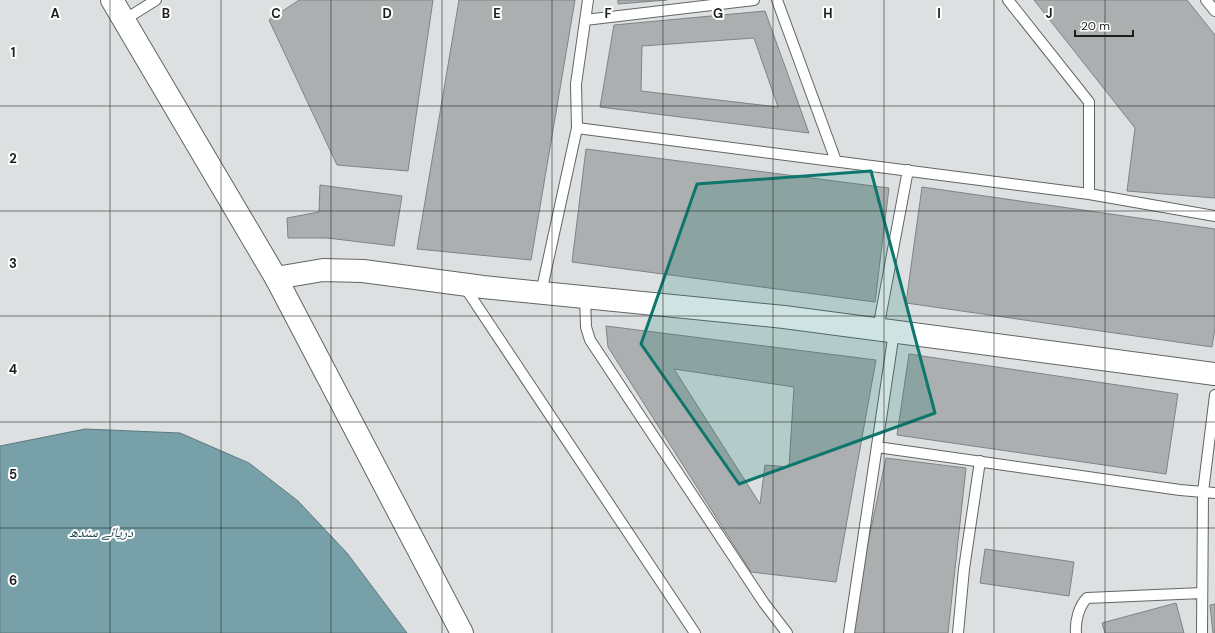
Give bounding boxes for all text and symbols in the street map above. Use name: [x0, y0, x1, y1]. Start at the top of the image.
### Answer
text: A: [50, 5, 60, 22]
text: B: [162, 5, 170, 22]
text: C: [271, 5, 281, 22]
text: D: [382, 5, 392, 22]
text: E: [493, 5, 501, 22]
text: F: [604, 5, 612, 22]
text: G: [713, 5, 723, 22]
text: H: [823, 5, 833, 22]
text: I: [937, 5, 941, 22]
text: J: [1045, 5, 1053, 22]
scale bar: [1075, 12, 1133, 38]
text: 20 m: [1081, 18, 1110, 34]
text: 1: [11, 44, 15, 61]
text: 2: [9, 150, 17, 167]
text: 3: [9, 255, 17, 272]
text: 4: [9, 361, 17, 378]
text: 5: [9, 466, 17, 483]
water label: دریائے سندھ: [69, 523, 133, 541]
text: 6: [9, 572, 17, 589]

